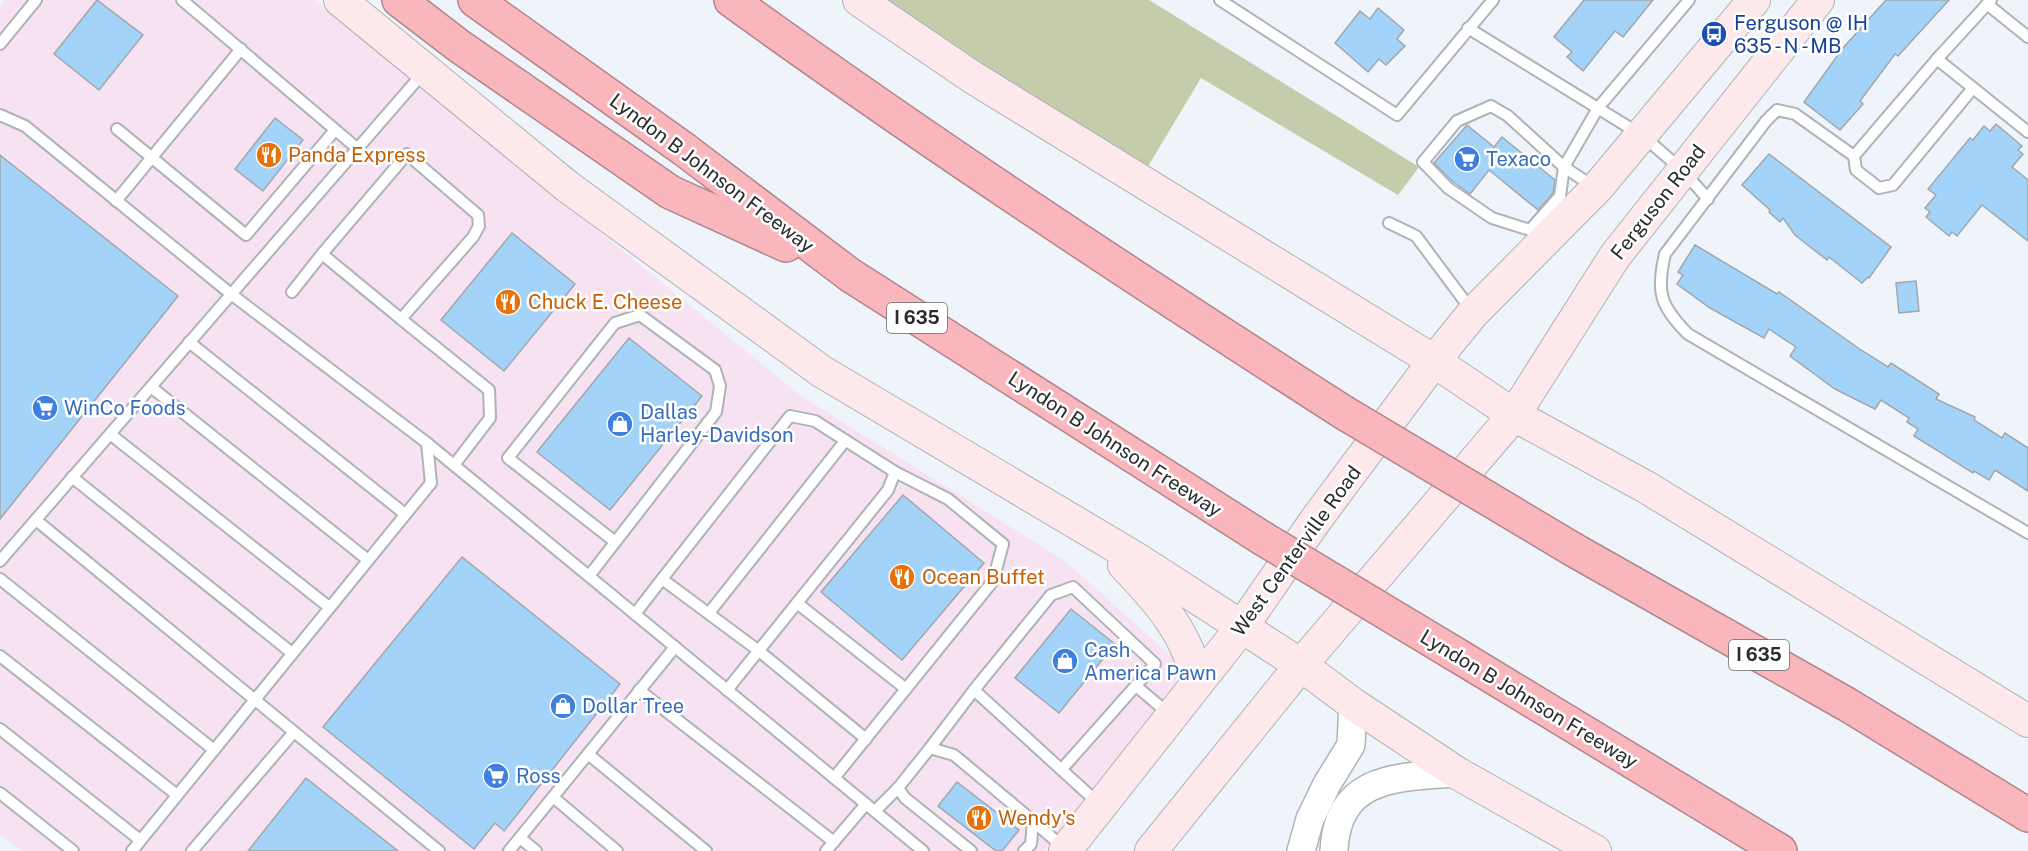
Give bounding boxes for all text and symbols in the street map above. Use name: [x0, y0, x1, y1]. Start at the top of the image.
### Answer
place label: Ferguson @ IH 635 - N - MB: [1734, 11, 1868, 58]
bus stop icon: Ferguson @ IH 635 - N - MB: [1699, 19, 1729, 49]
street label: Lyndon B Johnson Freeway: [605, 88, 819, 258]
restaurant icon: Panda Express: [254, 140, 284, 170]
street label: Ferguson Road: [1606, 140, 1710, 264]
place label: Panda Express: [288, 143, 426, 167]
supermarket icon: Texaco: [1452, 144, 1482, 174]
place label: Texaco: [1486, 147, 1551, 171]
restaurant icon: Chuck E. Cheese: [493, 287, 523, 317]
place label: Chuck E. Cheese: [528, 290, 682, 314]
road number: I 635: [887, 303, 947, 333]
street label: Lyndon B Johnson Freeway: [1004, 366, 1226, 522]
supermarket icon: WinCo Foods: [30, 393, 60, 423]
place label: WinCo Foods: [64, 396, 186, 420]
place label: Dallas Harley-Davidson: [640, 400, 794, 447]
shop icon: Dallas Harley-Davidson: [605, 409, 635, 439]
street label: West Centerville Road: [1226, 461, 1366, 641]
restaurant icon: Ocean Buffet: [887, 562, 917, 592]
place label: Ocean Buffet: [922, 565, 1045, 589]
street label: Lyndon B Johnson Freeway: [1416, 624, 1642, 774]
place label: Cash America Pawn: [1084, 638, 1217, 685]
road number: I 635: [1729, 640, 1789, 670]
shop icon: Cash America Pawn: [1050, 646, 1080, 676]
shop icon: Dollar Tree: [548, 691, 578, 721]
place label: Dollar Tree: [582, 694, 684, 718]
supermarket icon: Ross: [481, 761, 511, 791]
place label: Ross: [516, 764, 561, 788]
restaurant icon: Wendy's: [964, 803, 994, 833]
place label: Wendy's: [998, 806, 1075, 830]

